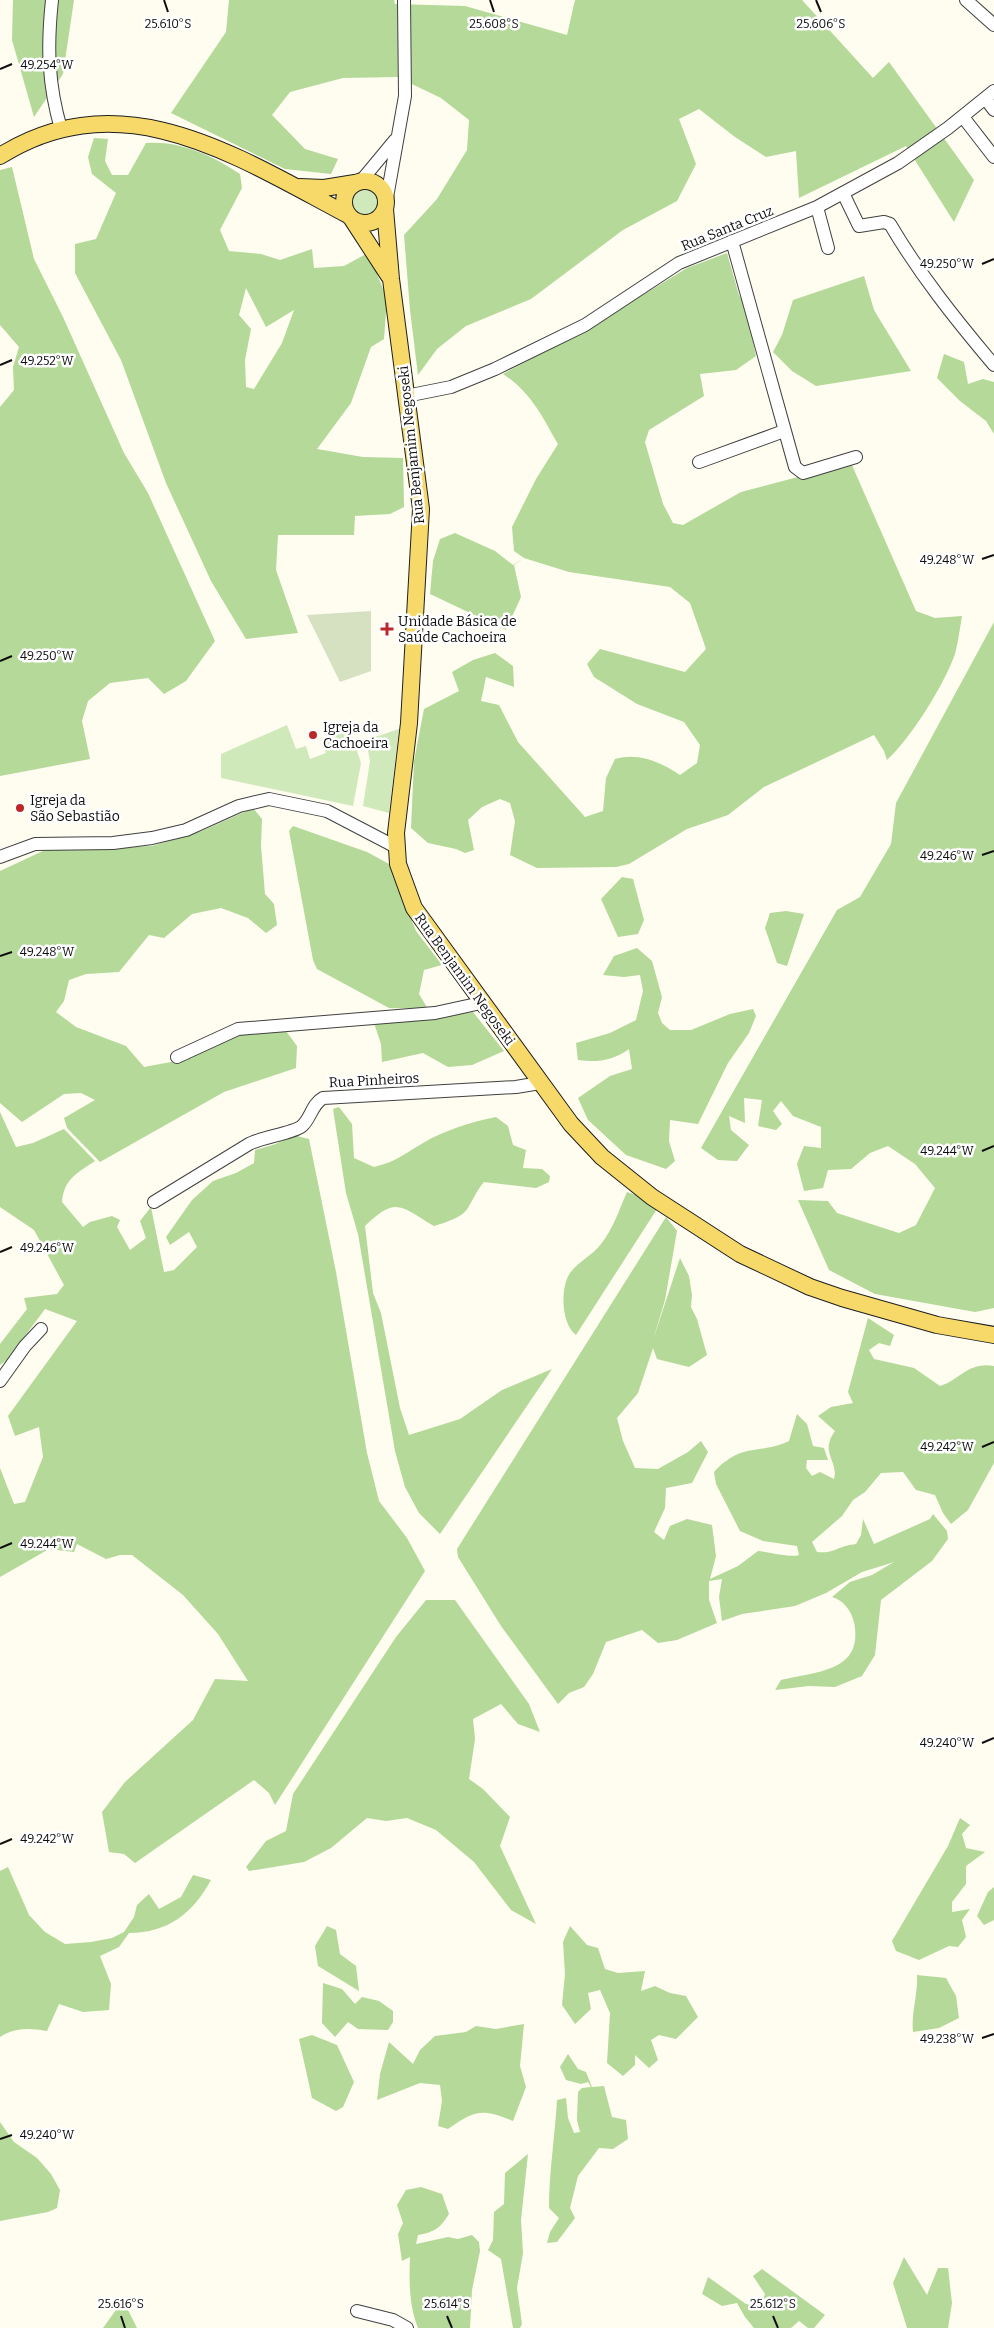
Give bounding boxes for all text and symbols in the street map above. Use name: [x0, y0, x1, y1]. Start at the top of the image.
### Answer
text: 25.610°S: [145, 17, 191, 31]
text: 25.608°S: [469, 17, 519, 31]
text: 25.606°S: [797, 17, 845, 31]
text: 49.254°W: [20, 58, 74, 72]
street label: Rua Santa Cruz: [679, 202, 776, 255]
text: 49.250°W: [920, 257, 975, 271]
text: 49.252°W: [21, 354, 74, 368]
street label: Rua Benjamim Negoseki: [395, 365, 428, 525]
text: 49.248°W: [920, 553, 975, 567]
place label: Unidade Básica de Saúde Cachoeira: [398, 613, 517, 646]
marker: Unidade Básica de Saúde Cachoeira: [380, 622, 394, 636]
text: 49.250°W: [20, 649, 75, 663]
place label: Igreja da Cachoeira: [323, 719, 389, 752]
marker: Igreja da Cachoeira: [307, 729, 319, 741]
place label: Igreja da São Sebastião: [30, 792, 120, 825]
marker: Igreja da São Sebastião: [14, 802, 26, 814]
text: 49.246°W: [920, 849, 975, 863]
street label: Rua Benjamim Negoseki: [411, 910, 518, 1049]
text: 49.248°W: [20, 945, 75, 959]
street label: Rua Pinheiros: [328, 1070, 420, 1091]
text: 49.244°W: [920, 1144, 975, 1158]
text: 49.246°W: [20, 1241, 75, 1255]
text: 49.242°W: [920, 1440, 975, 1454]
text: 49.244°W: [20, 1537, 75, 1551]
text: 49.240°W: [920, 1736, 975, 1750]
text: 49.242°W: [20, 1832, 75, 1846]
text: 49.238°W: [920, 2032, 975, 2046]
text: 49.240°W: [20, 2128, 75, 2142]
text: 25.616°S: [98, 2297, 144, 2311]
text: 25.614°S: [424, 2297, 470, 2311]
text: 25.612°S: [750, 2297, 796, 2311]

